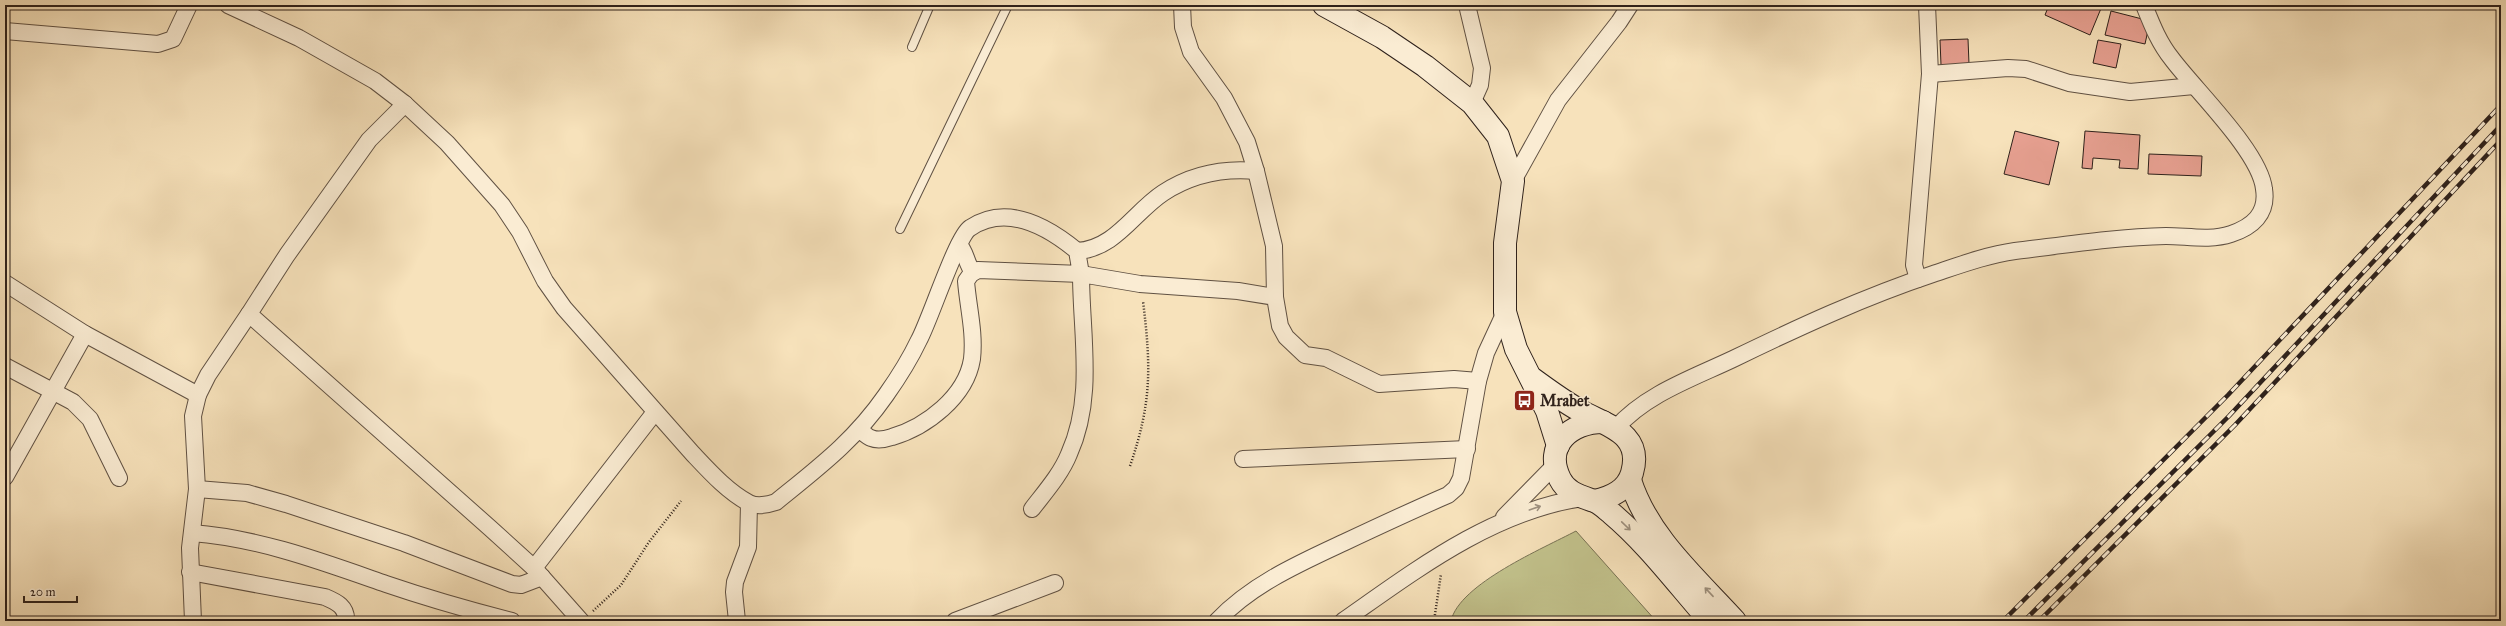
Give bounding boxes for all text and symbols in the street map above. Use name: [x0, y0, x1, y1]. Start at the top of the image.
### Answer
bus stop icon: Mrabet: [1511, 387, 1537, 413]
place label: Mrabet: [1540, 391, 1590, 410]
one-way arrow: [1528, 504, 1541, 511]
one-way arrow: [1621, 521, 1631, 531]
scale bar: [24, 578, 77, 604]
text: 20 m: [30, 585, 56, 599]
one-way arrow: [1704, 587, 1714, 597]

